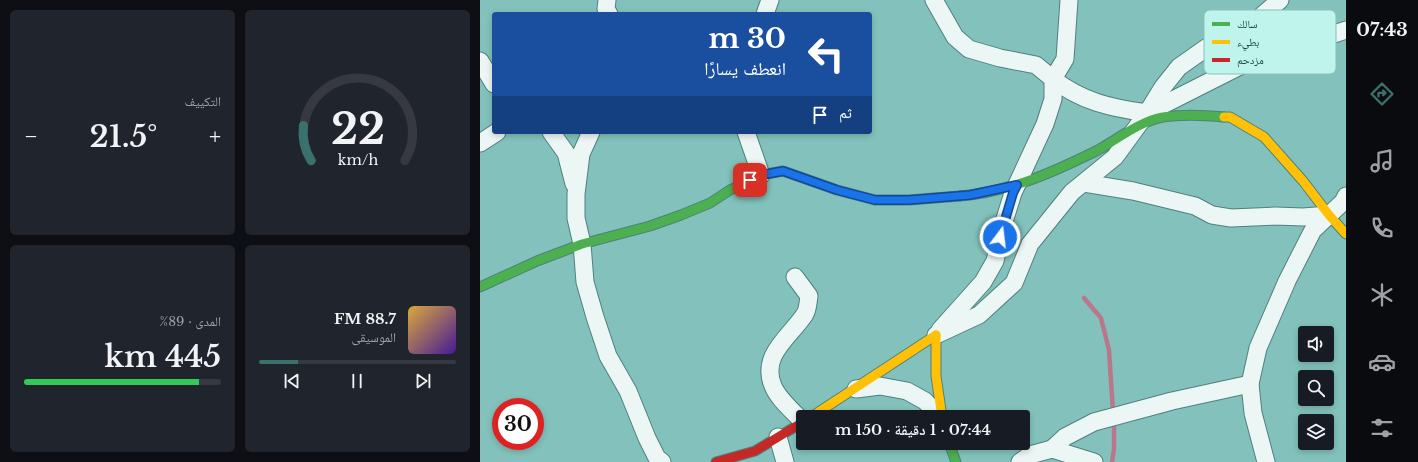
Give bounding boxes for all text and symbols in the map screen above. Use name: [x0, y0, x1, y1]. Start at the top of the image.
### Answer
legend: [1204, 10, 1336, 74]
text: سالك: [1237, 17, 1257, 31]
text: 07:43: [1356, 19, 1408, 41]
text: 30 m: [709, 21, 786, 56]
icon: left: [800, 28, 852, 80]
text: بطيء: [1237, 35, 1259, 51]
text: مزدحم: [1237, 53, 1264, 68]
text: انعطف يسارًا: [704, 58, 786, 80]
icon: directions: [1368, 80, 1396, 108]
text: التكييف: [185, 93, 221, 110]
text: 22: [330, 103, 385, 154]
text: ثم: [839, 103, 852, 122]
icon: arrive: [809, 104, 831, 126]
text: 21.5°: [89, 118, 157, 155]
text: −: [24, 123, 38, 150]
text: +: [209, 123, 221, 150]
icon: music: [1368, 147, 1396, 175]
text: km/h: [337, 150, 378, 168]
pin: [733, 163, 767, 197]
icon: arrive: [739, 169, 761, 191]
icon: phone: [1368, 214, 1396, 242]
position arrow: [979, 216, 1021, 258]
icon: climate: [1368, 281, 1396, 309]
text: 88.7 FM: [334, 309, 396, 328]
text: المدى · 89%: [159, 313, 221, 330]
map controls: [1298, 326, 1334, 450]
button: sound: [1298, 326, 1334, 362]
text: الموسيقى: [352, 329, 396, 346]
text: 445 km: [105, 338, 221, 375]
icon: car: [1368, 348, 1396, 376]
icon: previous: [281, 370, 303, 392]
icon: pause: [346, 370, 368, 392]
icon: next: [412, 370, 434, 392]
button: search: [1298, 370, 1334, 406]
speed limit sign: 30: [492, 398, 544, 450]
button: layers: [1298, 414, 1334, 450]
icon: filters: [1368, 414, 1396, 442]
text: 07:44 · 1 دقيقة · 150 m: [835, 420, 991, 439]

